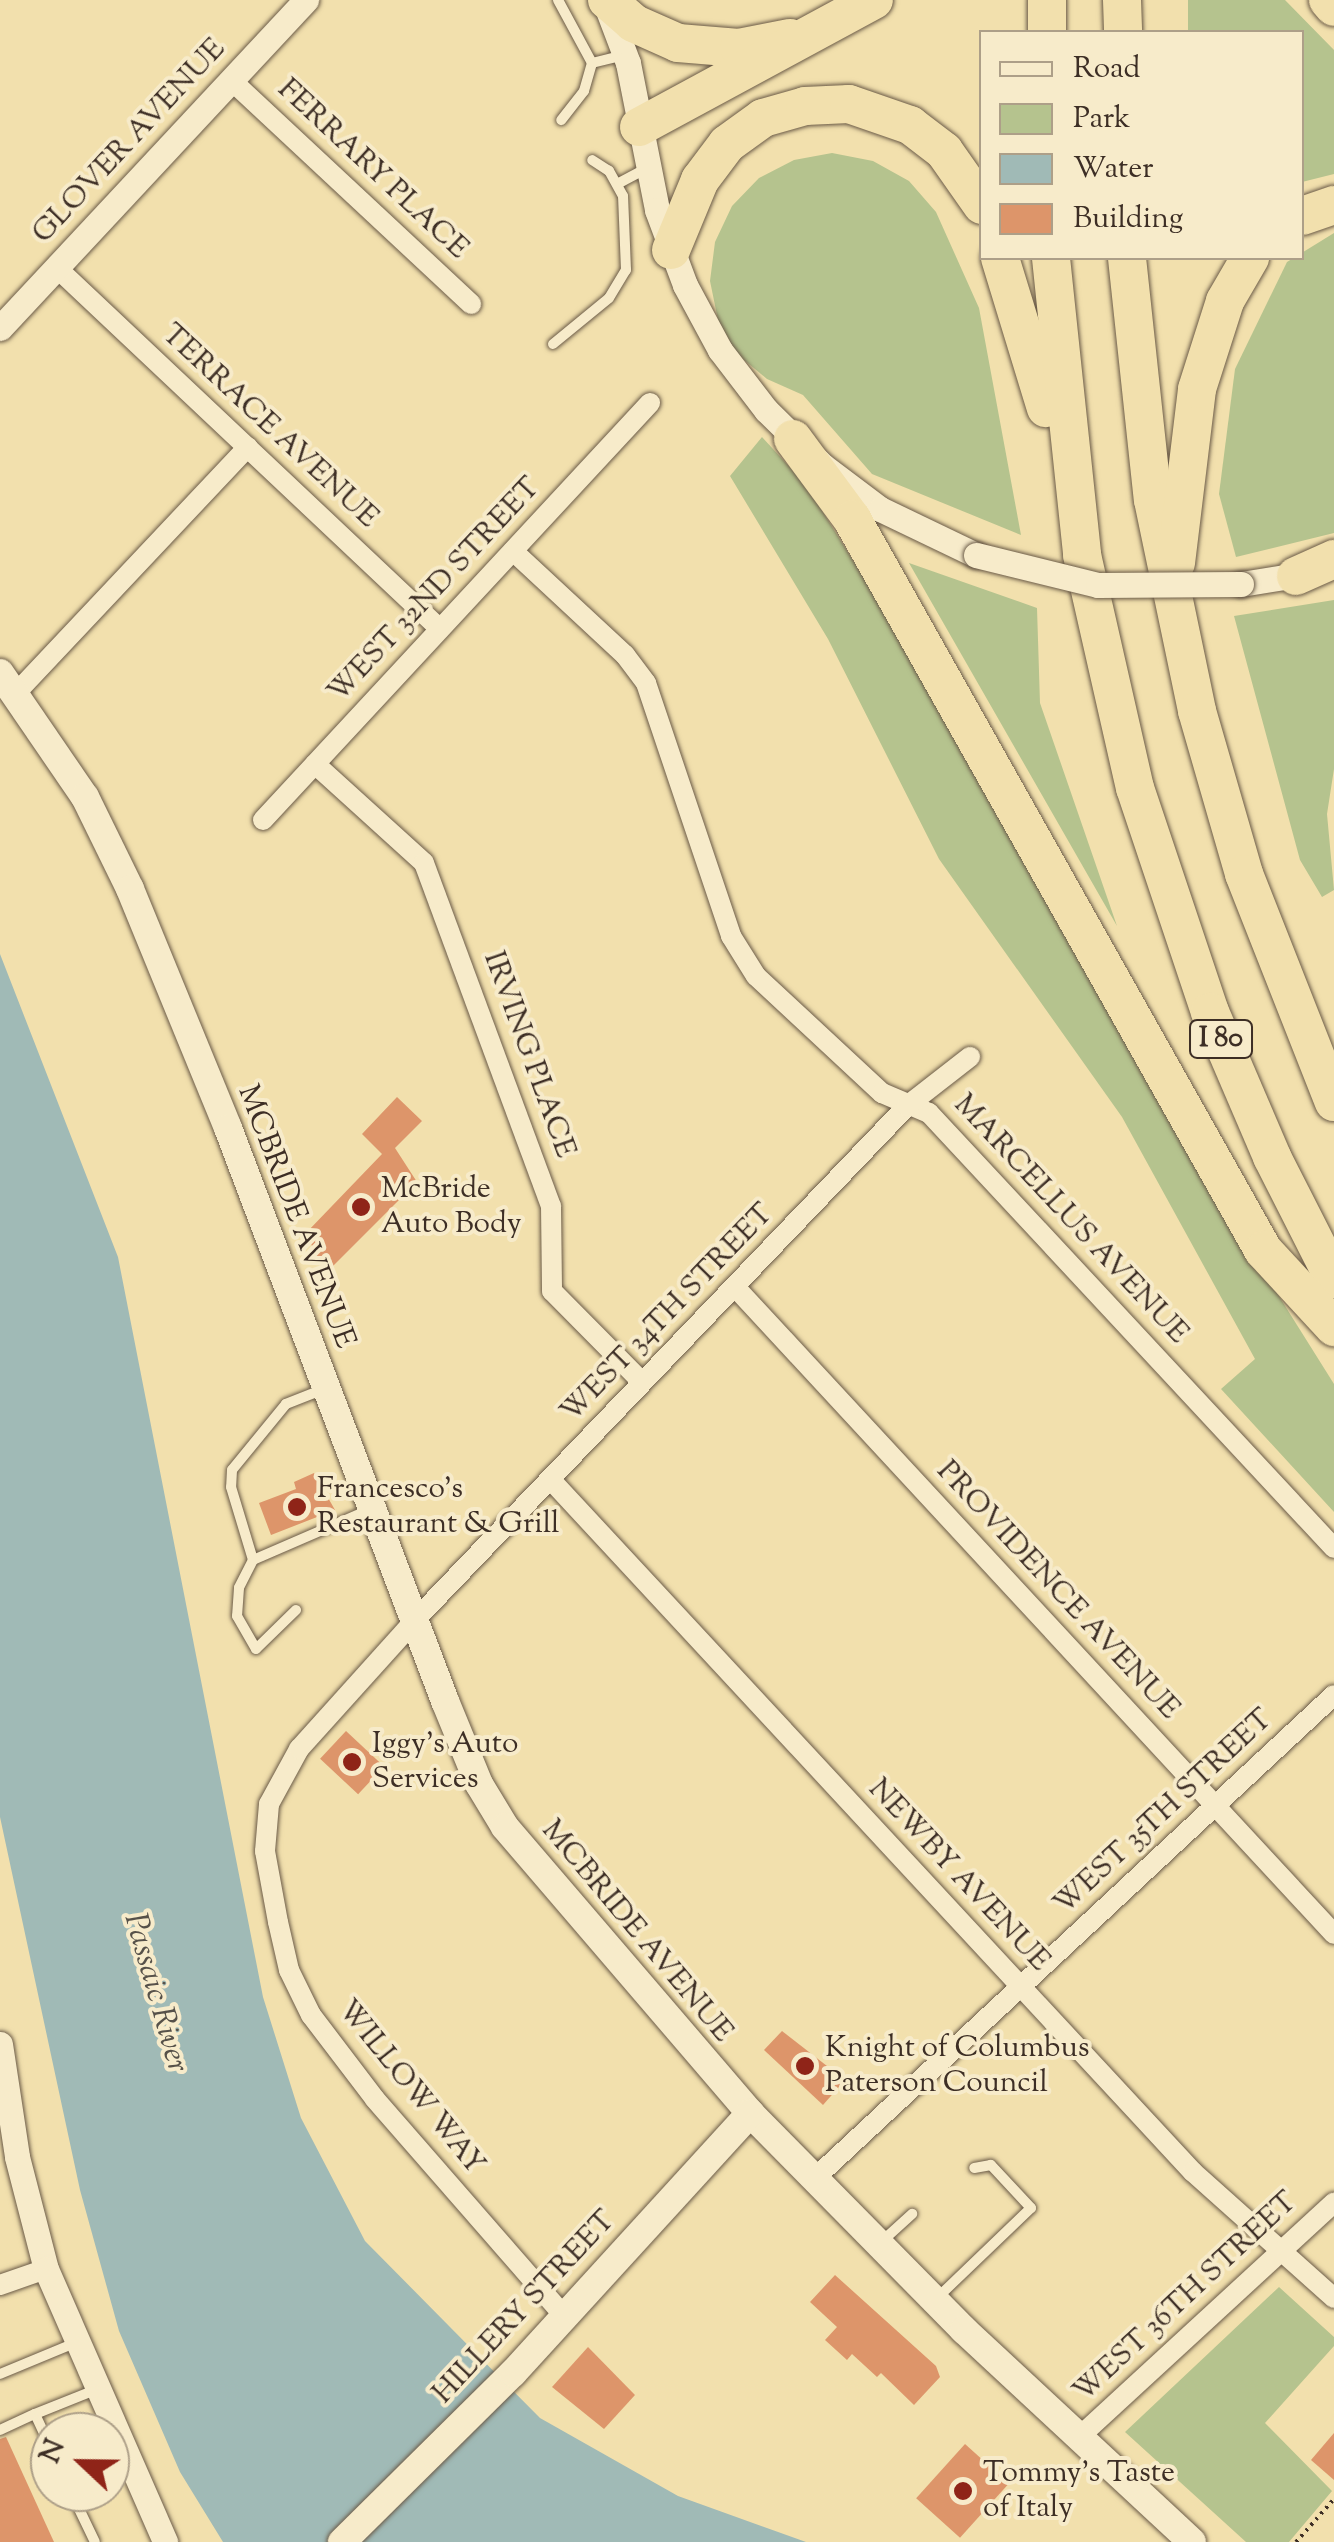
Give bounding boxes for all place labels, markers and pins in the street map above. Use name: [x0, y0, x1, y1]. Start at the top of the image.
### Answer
place label: McBride Auto Body: [381, 1172, 522, 1242]
marker: McBride Auto Body: [350, 1196, 372, 1218]
place label: Francesco's Restaurant & Grill: [317, 1472, 559, 1542]
marker: Francesco's Restaurant & Grill: [286, 1496, 308, 1518]
place label: Iggy's Auto Services: [372, 1727, 518, 1798]
marker: Iggy's Auto Services: [341, 1751, 363, 1773]
place label: Knight of Columbus Paterson Council: [825, 2031, 1090, 2102]
marker: Knight of Columbus Paterson Council: [794, 2055, 816, 2077]
place label: Tommy's Taste of Italy: [983, 2456, 1175, 2526]
marker: Tommy's Taste of Italy: [952, 2480, 974, 2502]

